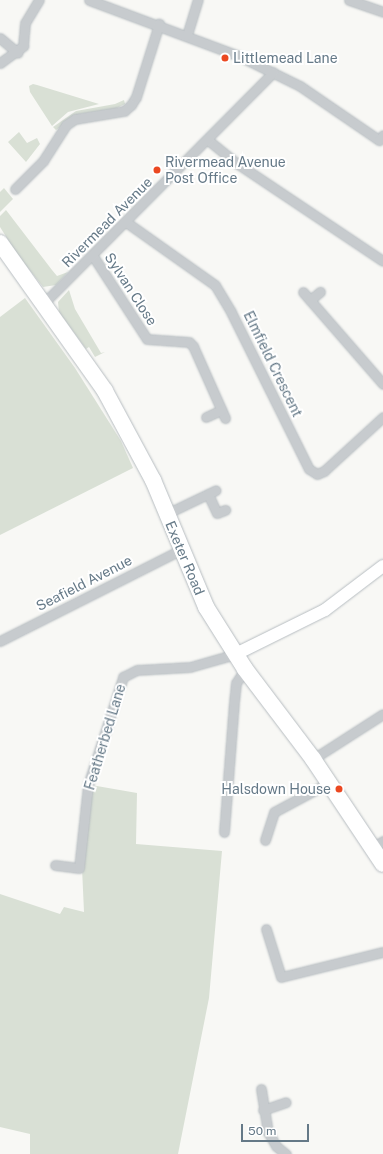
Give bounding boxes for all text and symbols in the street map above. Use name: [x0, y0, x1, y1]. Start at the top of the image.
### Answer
place label: Littlemead Lane: [233, 50, 338, 66]
marker: Littlemead Lane: [220, 53, 230, 63]
place label: Rivermead Avenue Post Office: [165, 154, 286, 186]
marker: Rivermead Avenue Post Office: [152, 165, 162, 175]
street label: Rivermead Avenue: [58, 173, 156, 271]
street label: Sylvan Close: [101, 249, 161, 329]
street label: Elmfield Crescent: [240, 308, 306, 420]
street label: Exeter Road: [162, 518, 208, 598]
street label: Seafield Avenue: [33, 552, 135, 614]
street label: Featherbed Lane: [81, 682, 129, 792]
place label: Halsdown House: [221, 781, 331, 797]
marker: Halsdown House: [334, 784, 344, 794]
scale bar: [243, 1116, 311, 1142]
text: 50 m: [248, 1124, 276, 1138]

